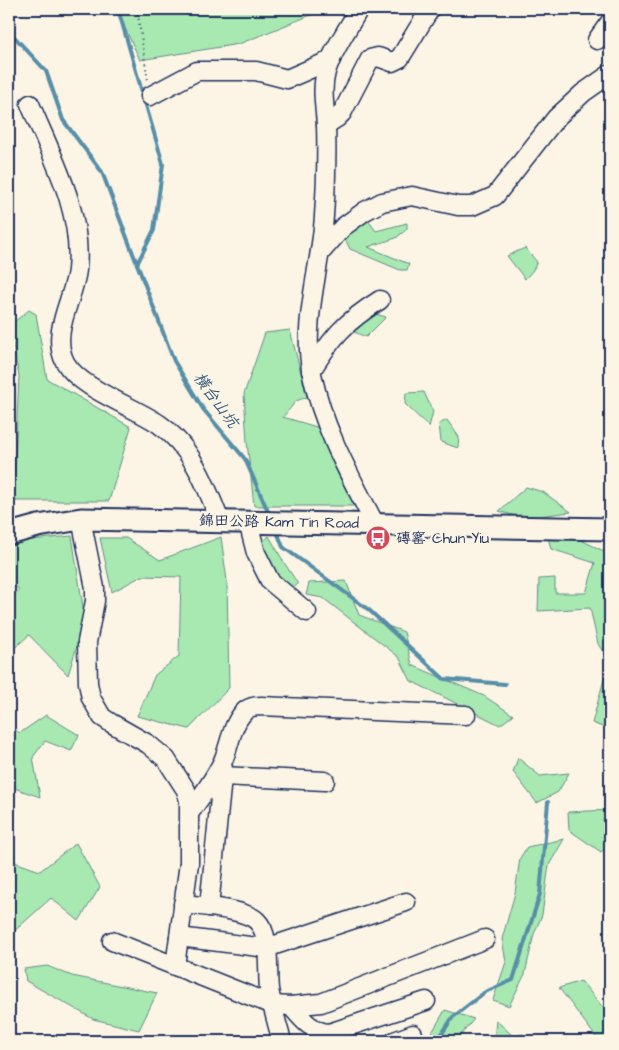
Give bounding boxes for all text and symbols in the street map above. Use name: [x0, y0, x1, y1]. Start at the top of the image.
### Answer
water label: 橫台山坑: [188, 368, 245, 434]
street label: 錦田公路 Kam Tin Road: [199, 510, 359, 534]
bus stop icon: 磚窰 Chun Yiu: [365, 525, 391, 551]
place label: 磚窰 Chun Yiu: [396, 528, 489, 549]

